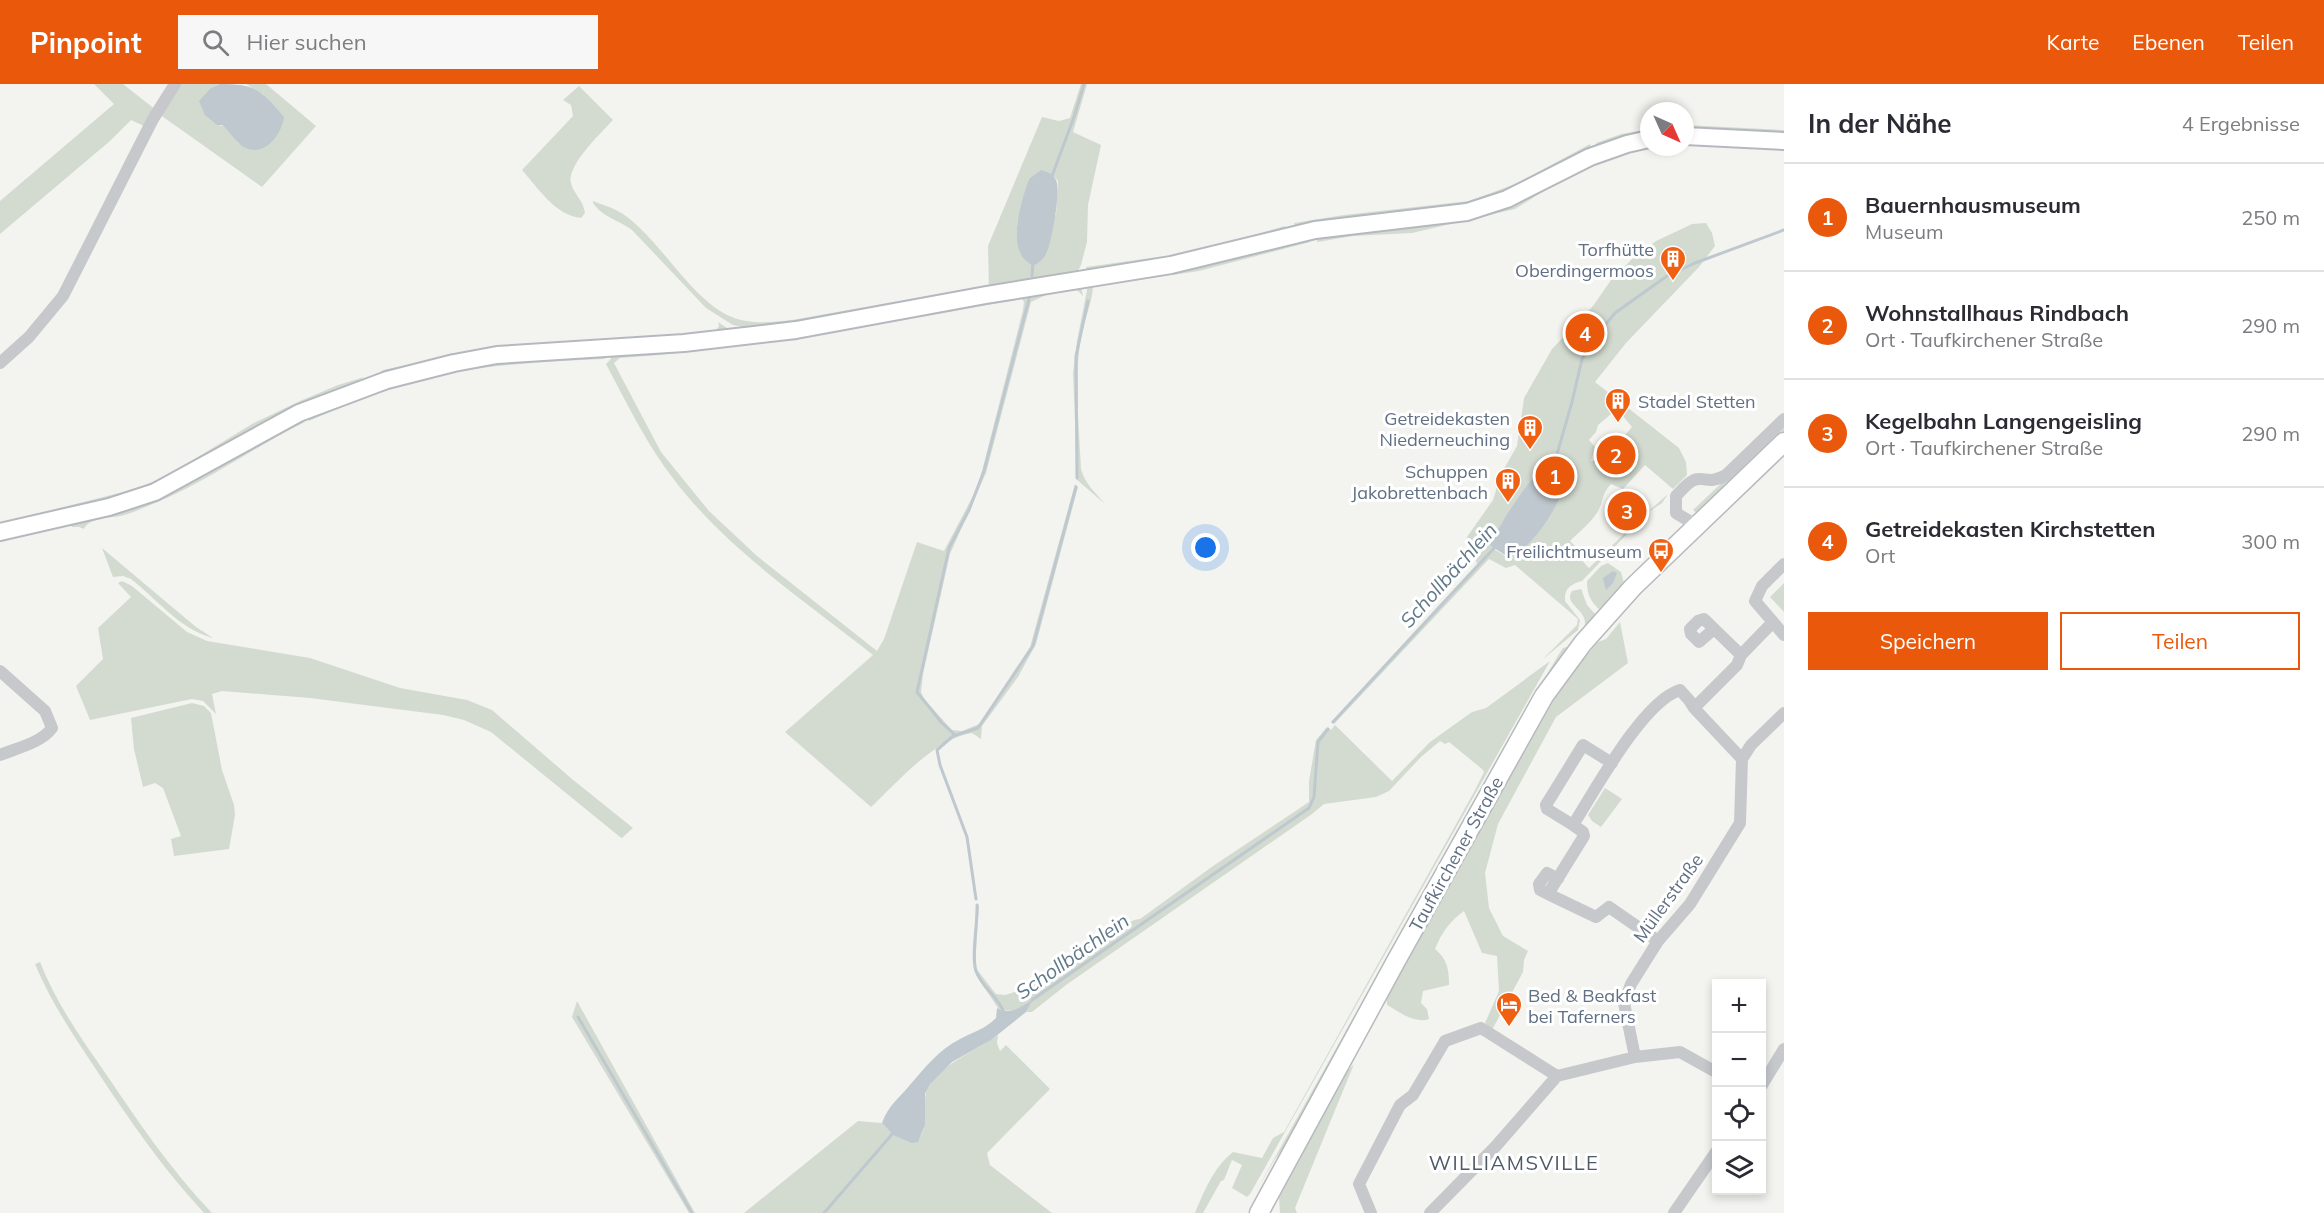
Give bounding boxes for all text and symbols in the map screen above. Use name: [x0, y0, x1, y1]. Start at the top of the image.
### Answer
search box: [178, 15, 598, 69]
text: Pinpoint: [30, 25, 142, 60]
icon: search: [199, 26, 232, 59]
text: Hier suchen: [247, 28, 367, 56]
text: Karte: [2047, 29, 2099, 55]
text: Ebenen: [2132, 29, 2205, 55]
text: Teilen: [2238, 29, 2294, 55]
north arrow: [1640, 102, 1694, 156]
text: In der Nähe: [1808, 107, 1952, 140]
text: 4 Ergebnisse: [2182, 111, 2300, 136]
text: Bauernhausmuseum: [1865, 191, 2081, 219]
text: 1: [1822, 205, 1834, 230]
text: 250 m: [2241, 205, 2300, 230]
text: Museum: [1865, 219, 1944, 244]
place label: Torfhütte Oberdingermoos: [1515, 238, 1654, 282]
building icon: Torfhütte Oberdingermoos: [1658, 244, 1688, 282]
text: Wohnstallhaus Rindbach: [1865, 299, 2129, 327]
pin: 4: [1566, 310, 1604, 356]
text: 2: [1822, 313, 1834, 338]
text: 290 m: [2241, 313, 2300, 338]
text: Ort · Taufkirchener Straße: [1865, 327, 2103, 352]
building icon: Stadel Stetten: [1603, 386, 1633, 424]
place label: Stadel Stetten: [1638, 390, 1756, 413]
place label: Getreidekasten Niederneuching: [1379, 407, 1510, 451]
text: Kegelbahn Langengeisling: [1865, 407, 2142, 435]
building icon: Getreidekasten Niederneuching: [1515, 413, 1545, 451]
text: 3: [1822, 421, 1834, 446]
text: 290 m: [2241, 421, 2300, 446]
pin: 2: [1596, 432, 1636, 478]
text: Ort · Taufkirchener Straße: [1865, 435, 2103, 460]
pin: 1: [1536, 454, 1574, 498]
place label: Schuppen Jakobrettenbach: [1351, 460, 1488, 504]
building icon: Schuppen Jakobrettenbach: [1493, 466, 1523, 504]
pin: 3: [1608, 488, 1646, 534]
text: Getreidekasten Kirchstetten: [1865, 515, 2155, 543]
water label: Schollbächlein: [1394, 517, 1502, 633]
text: 4: [1822, 529, 1834, 554]
text: 300 m: [2241, 529, 2300, 554]
your location: [1191, 533, 1220, 562]
bus stop icon: Freilichtmuseum: [1646, 536, 1676, 574]
place label: Freilichtmuseum: [1506, 540, 1642, 563]
text: Ort: [1865, 543, 1895, 568]
button: Speichern: [1808, 612, 2048, 670]
button: Teilen: [2060, 612, 2300, 670]
street label: Taufkirchener Straße: [1404, 773, 1508, 935]
street label: Müllerstraße: [1628, 849, 1708, 947]
water label: Schollbächlein: [1010, 908, 1134, 1004]
map controls: [1712, 979, 1766, 1195]
button: +: [1712, 979, 1766, 1033]
place label: Bed & Beakfast bei Taferners: [1528, 984, 1656, 1028]
hotel icon: Bed & Beakfast bei Taferners: [1494, 990, 1524, 1028]
button: −: [1712, 1033, 1766, 1087]
button: locate: [1712, 1087, 1766, 1141]
button: layers: [1712, 1141, 1766, 1195]
district label: WILLIAMSVILLE: [1429, 1150, 1599, 1175]

